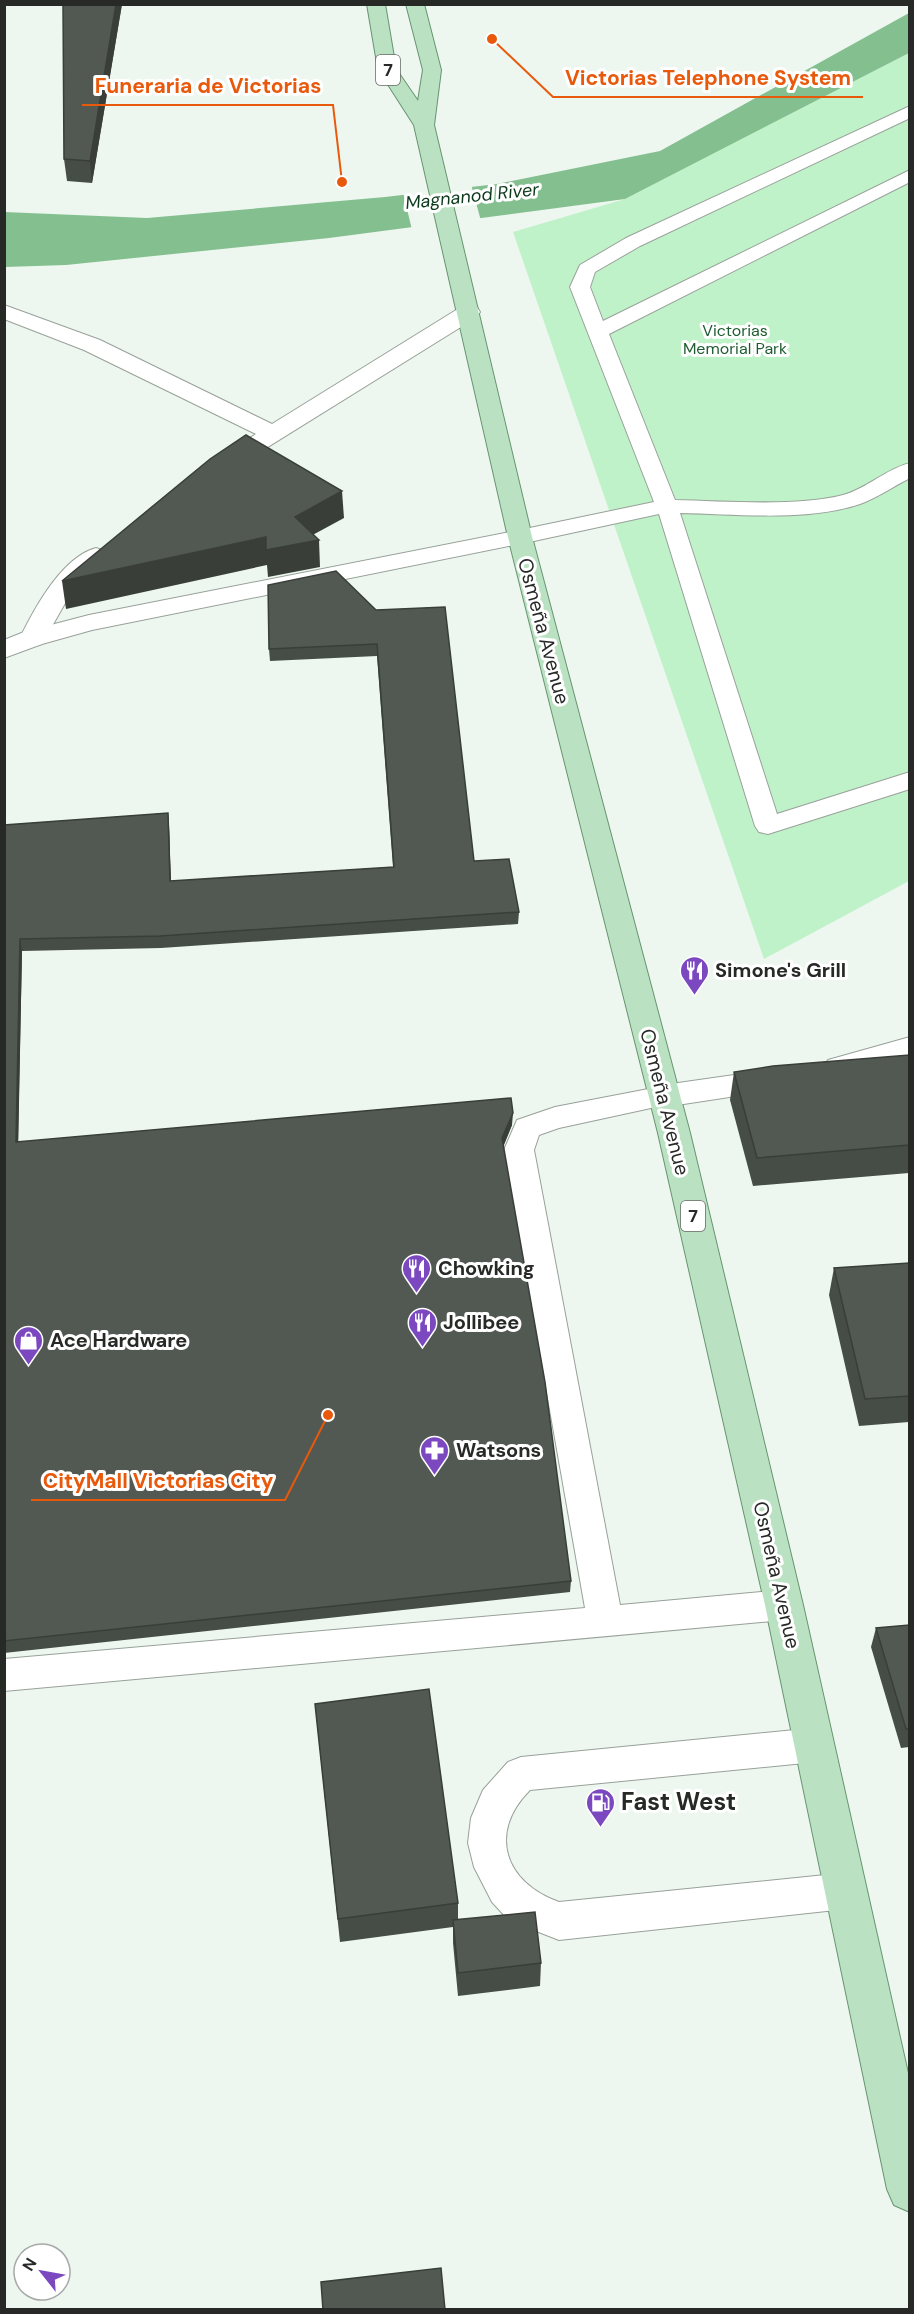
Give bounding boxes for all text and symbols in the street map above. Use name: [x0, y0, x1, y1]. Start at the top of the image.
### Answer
road number: 7: [376, 55, 400, 85]
callout: Victorias Telephone System: [553, 58, 863, 97]
text: Victorias Telephone System: [565, 64, 851, 92]
callout: Funeraria de Victorias: [82, 66, 333, 105]
text: Funeraria de Victorias: [95, 72, 321, 100]
water label: Magnanod River: [404, 177, 541, 215]
park label: Victorias Memorial Park: [683, 320, 787, 359]
street label: Osmeña Avenue: [512, 555, 576, 707]
restaurant icon: Simone's Grill: [678, 954, 710, 996]
place label: Simone's Grill: [715, 957, 846, 983]
street label: Osmeña Avenue: [634, 1026, 696, 1178]
road number: 7: [681, 1201, 705, 1231]
restaurant icon: Chowking: [401, 1252, 433, 1294]
place label: Chowking: [438, 1255, 535, 1281]
restaurant icon: Jollibee: [406, 1306, 438, 1348]
place label: Jollibee: [443, 1309, 519, 1335]
shop icon: Ace Hardware: [13, 1324, 45, 1366]
place label: Ace Hardware: [50, 1327, 187, 1353]
pharmacy icon: Watsons: [419, 1434, 451, 1476]
place label: Watsons: [456, 1437, 541, 1463]
callout: CityMall Victorias City: [31, 1461, 285, 1500]
text: CityMall Victorias City: [43, 1467, 274, 1495]
street label: Osmeña Avenue: [747, 1499, 807, 1651]
fuel station icon: Fast West: [584, 1786, 616, 1828]
place label: Fast West: [621, 1786, 736, 1817]
north arrow: [12, 2242, 72, 2302]
text: N: [18, 2254, 42, 2275]

